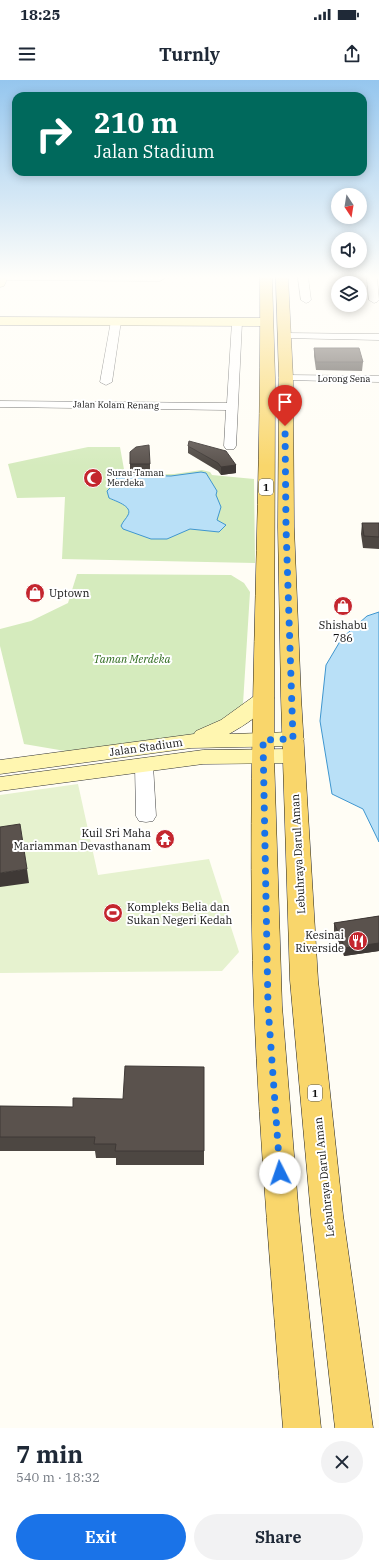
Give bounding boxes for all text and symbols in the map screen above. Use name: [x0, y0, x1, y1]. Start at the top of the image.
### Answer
text: 18:25: [20, 5, 61, 24]
icon: menu: [16, 43, 38, 65]
text: Turnly: [159, 43, 220, 66]
icon: share: [341, 43, 363, 65]
text: 210 m: [94, 104, 178, 141]
icon: right: [28, 108, 80, 160]
text: Jalan Stadium: [94, 140, 215, 163]
north arrow: [331, 188, 367, 224]
map controls: [331, 188, 367, 312]
button: sound: [331, 232, 367, 268]
button: layers: [331, 276, 367, 312]
street label: Lorong Sena: [317, 373, 371, 384]
pin: [268, 385, 302, 426]
icon: arrive: [274, 391, 296, 413]
street label: Jalan Kolam Renang: [73, 398, 159, 411]
mosque icon: Surau Taman Merdeka: [82, 467, 104, 489]
place label: Surau Taman Merdeka: [107, 467, 164, 488]
road number: 1: [259, 479, 273, 495]
shop icon: Uptown: [24, 582, 46, 604]
place label: Uptown: [49, 586, 89, 600]
shop icon: Shishabu 786: [332, 595, 354, 617]
place label: Shishabu 786: [319, 618, 367, 645]
park label: Taman Merdeka: [93, 652, 171, 666]
street label: Jalan Stadium: [109, 735, 184, 759]
street label: Lebuhraya Darul Aman: [288, 794, 308, 914]
place label: Kuil Sri Maha Mariamman Devasthanam: [14, 826, 152, 853]
temple icon: Kuil Sri Maha Mariamman Devasthanam: [154, 828, 176, 850]
place label: Kompleks Belia dan Sukan Negeri Kedah: [127, 900, 233, 927]
sports icon: Kompleks Belia dan Sukan Negeri Kedah: [102, 902, 124, 924]
place label: Kesinai Riverside: [295, 928, 345, 955]
restaurant icon: Kesinai Riverside: [347, 930, 369, 952]
road number: 1: [308, 1085, 322, 1101]
street label: Lebuhraya Darul Aman: [311, 1116, 337, 1238]
position arrow: [259, 1152, 301, 1194]
text: 7 min: [16, 1438, 83, 1470]
button: close: [321, 1441, 363, 1483]
text: 540 m · 18:32: [16, 1469, 100, 1486]
button: Exit: [16, 1514, 186, 1560]
button: Share: [194, 1514, 363, 1560]

